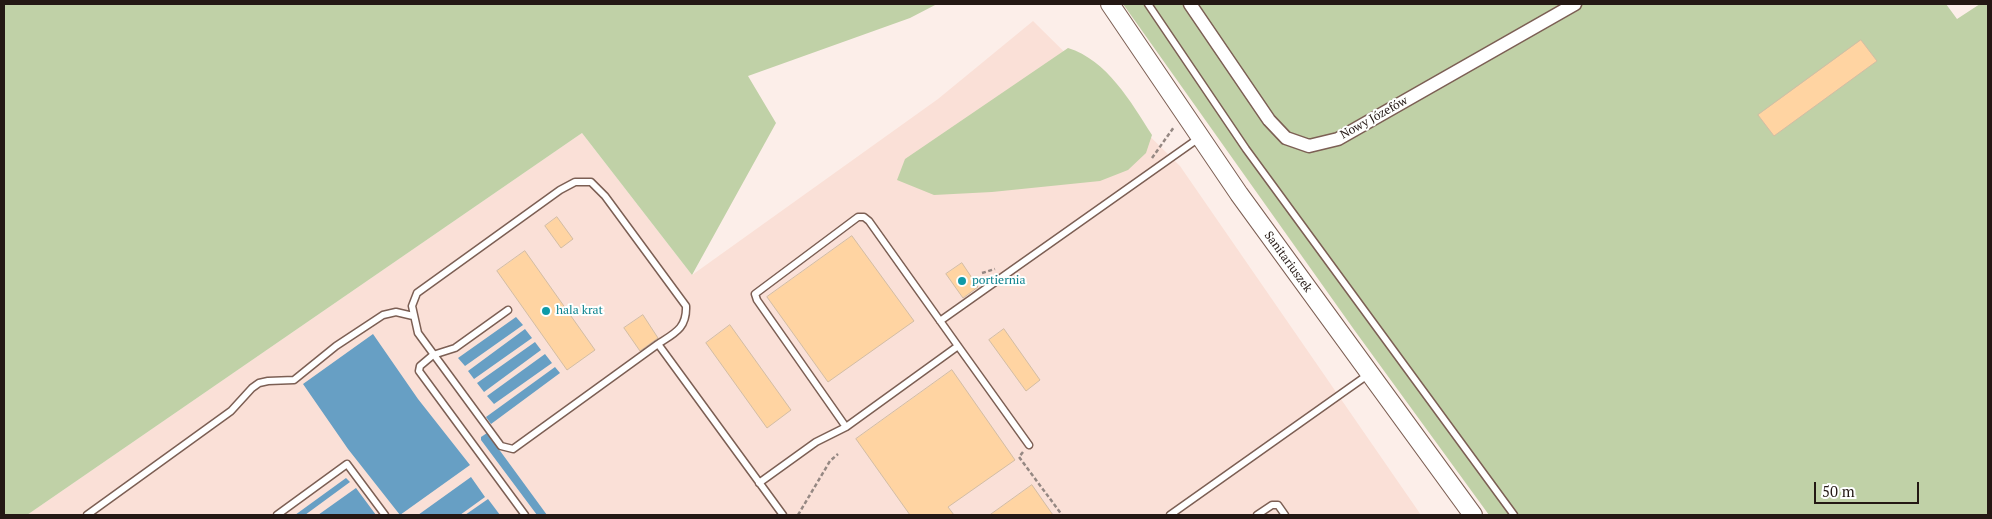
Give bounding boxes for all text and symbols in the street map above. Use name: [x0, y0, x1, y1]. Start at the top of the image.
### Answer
street label: Nowy Józefów: [1338, 94, 1410, 142]
street label: Sanitariuszek: [1261, 229, 1315, 295]
place label: portiernia: [972, 274, 1026, 288]
marker: portiernia: [956, 275, 968, 287]
place label: hala krat: [556, 304, 603, 318]
marker: hala krat: [540, 305, 552, 317]
scale bar: [1817, 472, 1922, 504]
text: 50 m: [1822, 481, 1855, 501]

